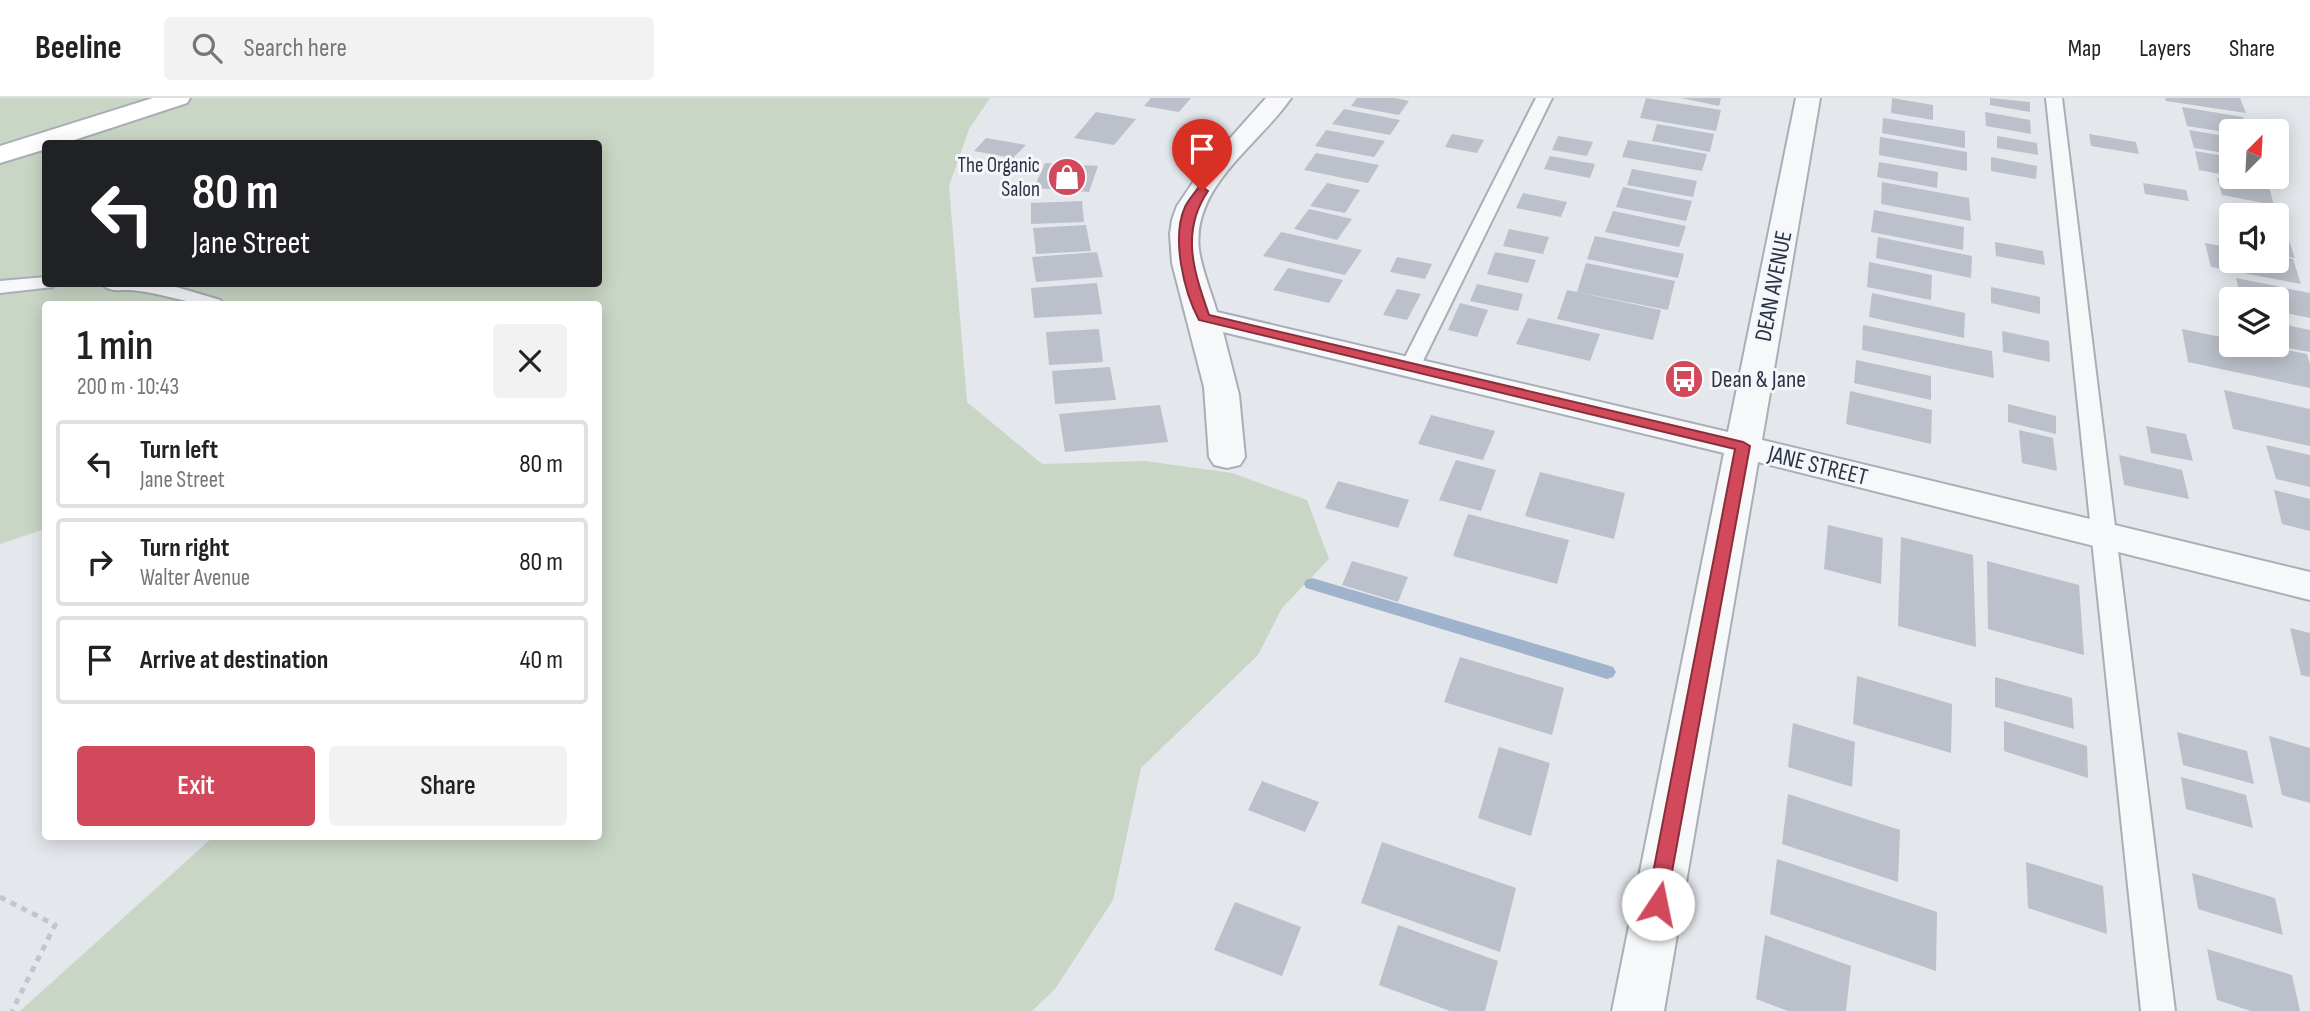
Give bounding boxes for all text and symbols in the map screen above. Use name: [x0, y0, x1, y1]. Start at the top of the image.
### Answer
search box: [164, 17, 654, 80]
text: Beeline: [35, 28, 122, 68]
icon: search: [188, 29, 226, 67]
text: Search here: [244, 33, 347, 64]
text: Map: [2068, 34, 2101, 63]
text: Layers: [2139, 34, 2191, 63]
text: Share: [2229, 34, 2275, 63]
pin: [1172, 119, 1232, 191]
north arrow: [2219, 119, 2289, 189]
map controls: [2219, 119, 2289, 357]
icon: arrive: [1183, 130, 1221, 168]
place label: The Organic Salon: [958, 153, 1040, 202]
shop icon: The Organic Salon: [1046, 156, 1088, 198]
text: 80 m: [192, 164, 279, 223]
icon: left: [77, 168, 168, 259]
button: sound: [2219, 203, 2289, 273]
text: Jane Street: [192, 224, 310, 263]
street label: DEAN AVENUE: [1749, 228, 1798, 344]
button: layers: [2219, 287, 2289, 357]
text: 1 min: [77, 321, 153, 372]
button: close: [493, 324, 567, 398]
bus stop icon: Dean & Jane: [1663, 358, 1705, 400]
place label: Dean & Jane: [1711, 365, 1806, 394]
text: 200 m · 10:43: [77, 373, 179, 401]
text: Turn left: [140, 435, 218, 466]
street label: JANE STREET: [1764, 439, 1871, 492]
icon: left: [81, 445, 119, 483]
text: 80 m: [519, 449, 563, 480]
text: Jane Street: [140, 466, 225, 494]
text: Turn right: [140, 533, 229, 564]
icon: right: [81, 543, 119, 581]
text: 80 m: [519, 547, 563, 578]
text: Walter Avenue: [140, 564, 250, 592]
icon: arrive: [81, 641, 119, 679]
text: Arrive at destination: [140, 645, 328, 676]
text: 40 m: [520, 645, 563, 676]
button: Exit: [77, 746, 315, 826]
button: Share: [329, 746, 567, 826]
position arrow: [1621, 867, 1695, 941]

